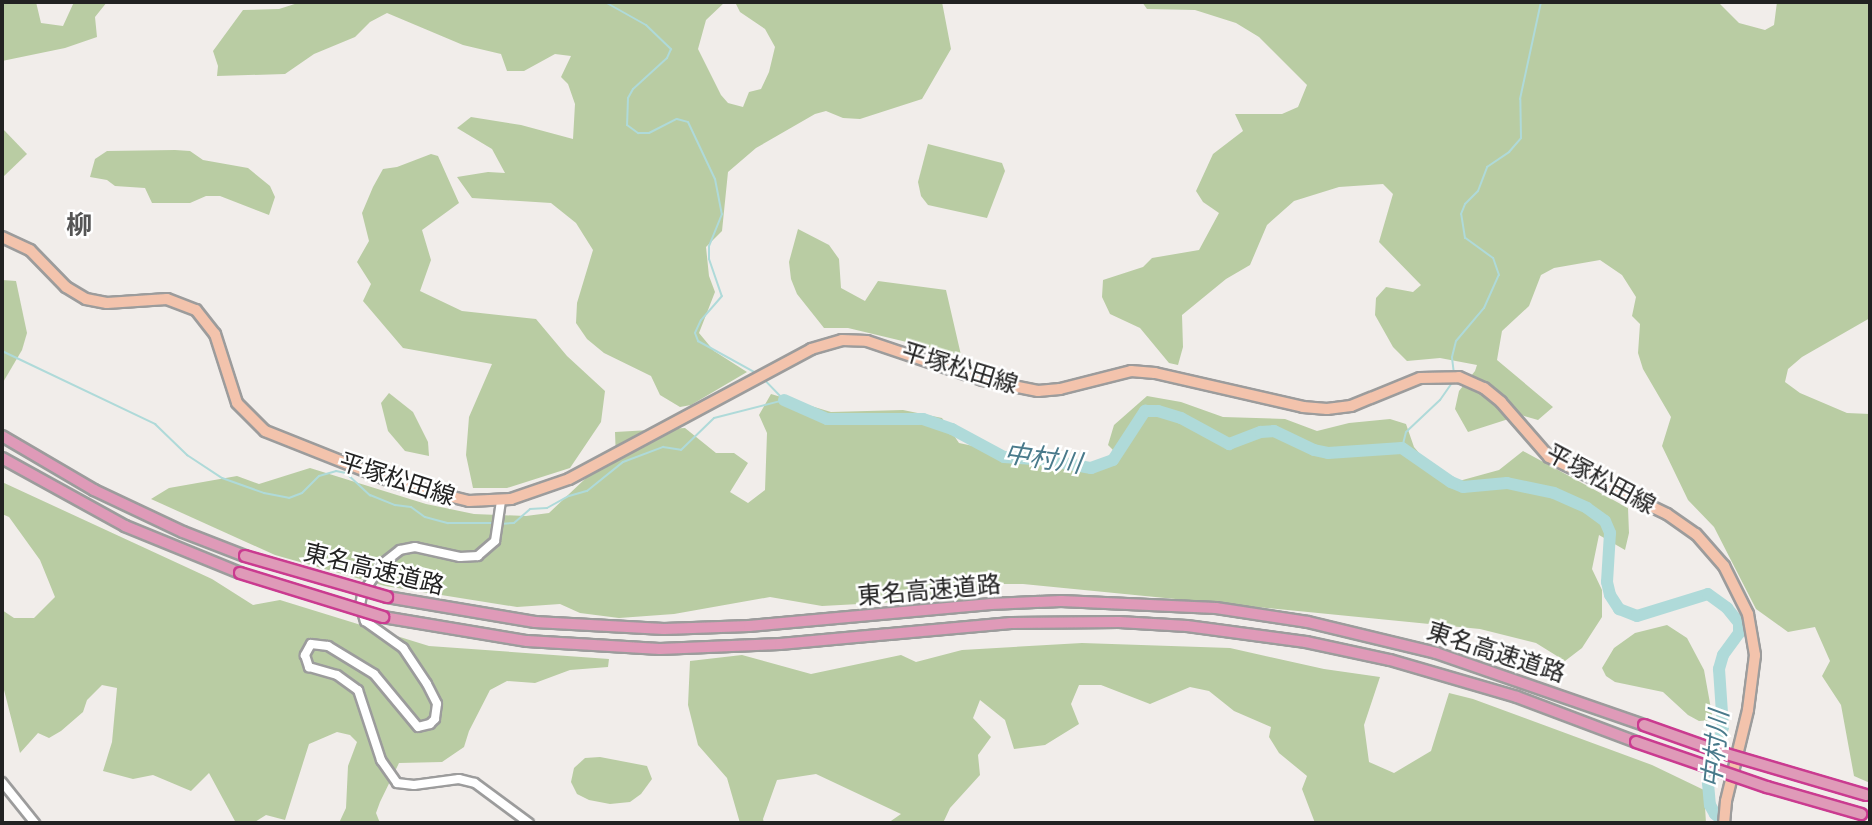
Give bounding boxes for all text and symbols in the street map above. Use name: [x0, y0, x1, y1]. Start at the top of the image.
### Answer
district label: 柳: [66, 209, 92, 241]
street label: 平塚松田線: [898, 337, 1022, 399]
water label: 中村川: [1002, 437, 1084, 479]
street label: 平塚松田線: [1541, 438, 1661, 520]
street label: 平塚松田線: [335, 447, 459, 511]
street label: 東名高速道路: [301, 538, 447, 600]
street label: 東名高速道路: [856, 569, 1002, 611]
street label: 東名高速道路: [1423, 616, 1569, 688]
water label: 中村川: [1695, 709, 1735, 789]

